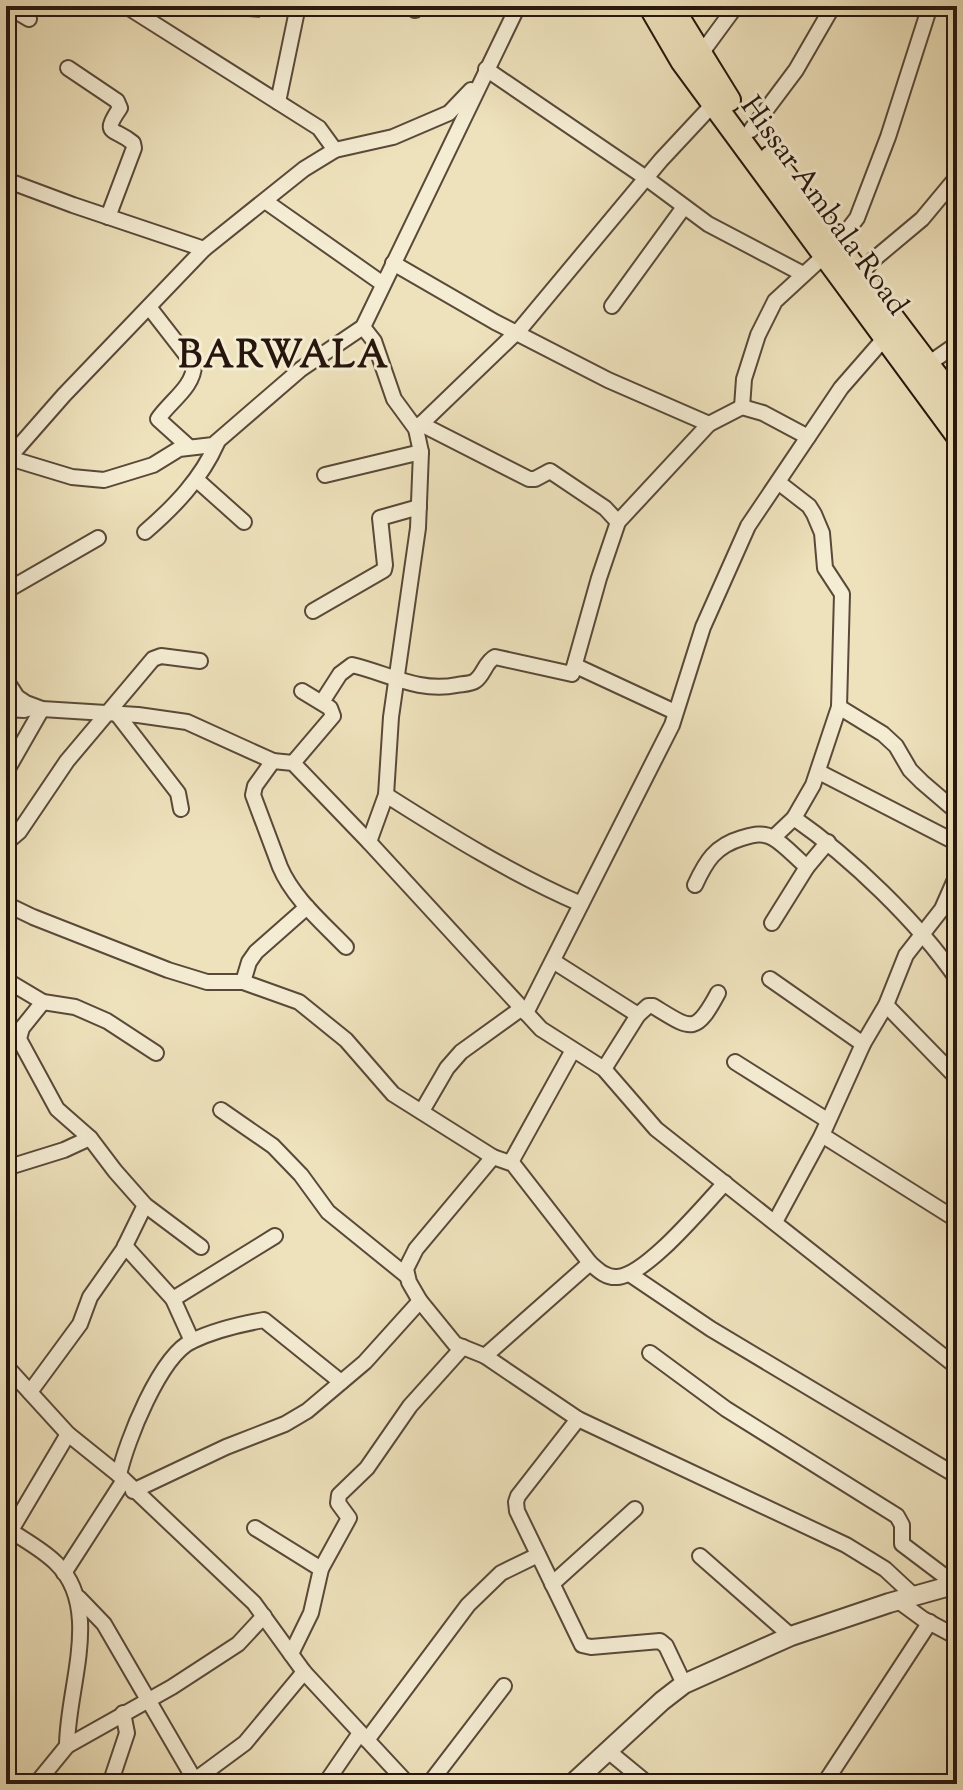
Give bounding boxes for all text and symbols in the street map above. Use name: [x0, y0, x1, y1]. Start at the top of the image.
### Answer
street label: Hissar Ambala Road: [729, 88, 917, 325]
district label: BARWALA: [178, 331, 390, 385]

